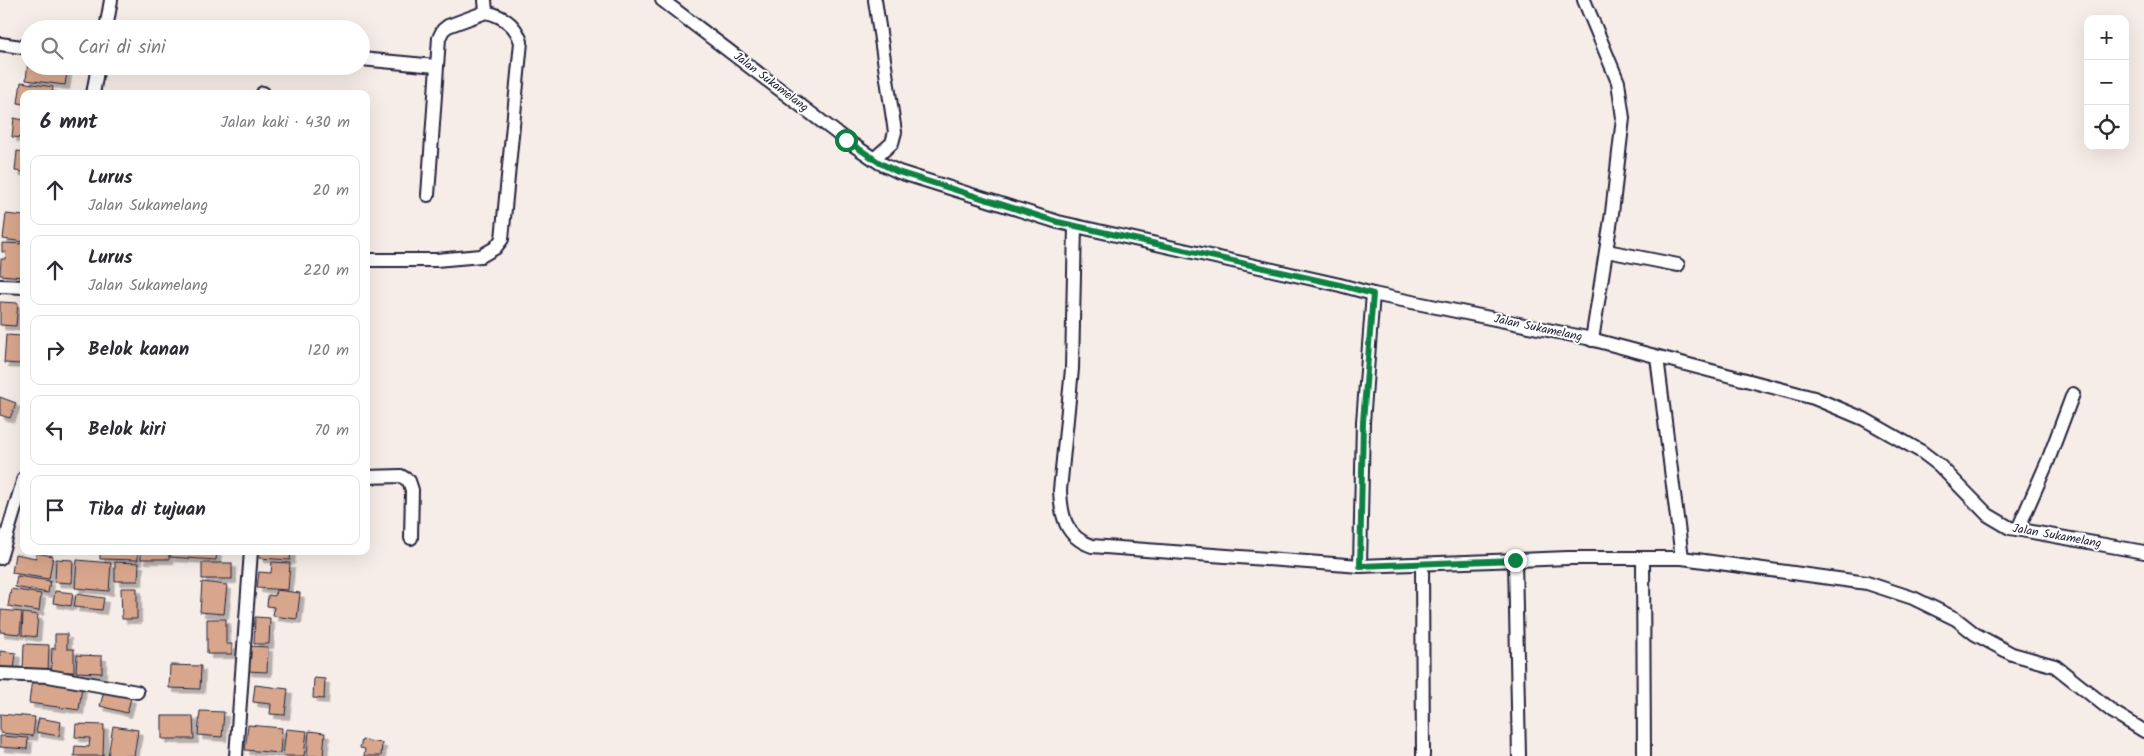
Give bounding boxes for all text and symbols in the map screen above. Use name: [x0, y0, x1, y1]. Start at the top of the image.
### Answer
map controls: [2084, 15, 2129, 150]
button: +: [2084, 15, 2129, 60]
search box: [20, 20, 370, 75]
text: Cari di sini: [78, 33, 166, 63]
icon: search: [38, 34, 66, 62]
street label: Jalan Sukamelang: [729, 47, 813, 117]
button: −: [2084, 60, 2129, 105]
button: locate: [2084, 105, 2129, 150]
text: 6 mnt: [40, 106, 98, 139]
text: Jalan kaki · 430 m: [221, 110, 350, 135]
route start: [835, 129, 858, 152]
text: Lurus: [88, 163, 133, 193]
icon: ahead: [41, 176, 69, 204]
text: 20 m: [313, 178, 349, 203]
text: Jalan Sukamelang: [88, 193, 208, 218]
text: Lurus: [88, 243, 133, 273]
icon: ahead: [41, 256, 69, 284]
text: 220 m: [303, 258, 349, 283]
text: Jalan Sukamelang: [88, 273, 208, 298]
street label: Jalan Sukamelang: [1492, 309, 1584, 347]
text: Belok kanan: [88, 335, 189, 365]
icon: right: [41, 336, 69, 364]
text: 120 m: [308, 338, 349, 363]
text: Belok kiri: [88, 415, 166, 445]
icon: left: [41, 416, 69, 444]
text: 70 m: [314, 418, 349, 443]
text: Tiba di tujuan: [88, 495, 206, 525]
icon: arrive: [41, 496, 69, 524]
street label: Jalan Sukamelang: [2011, 519, 2103, 553]
route end: [1504, 549, 1527, 572]

